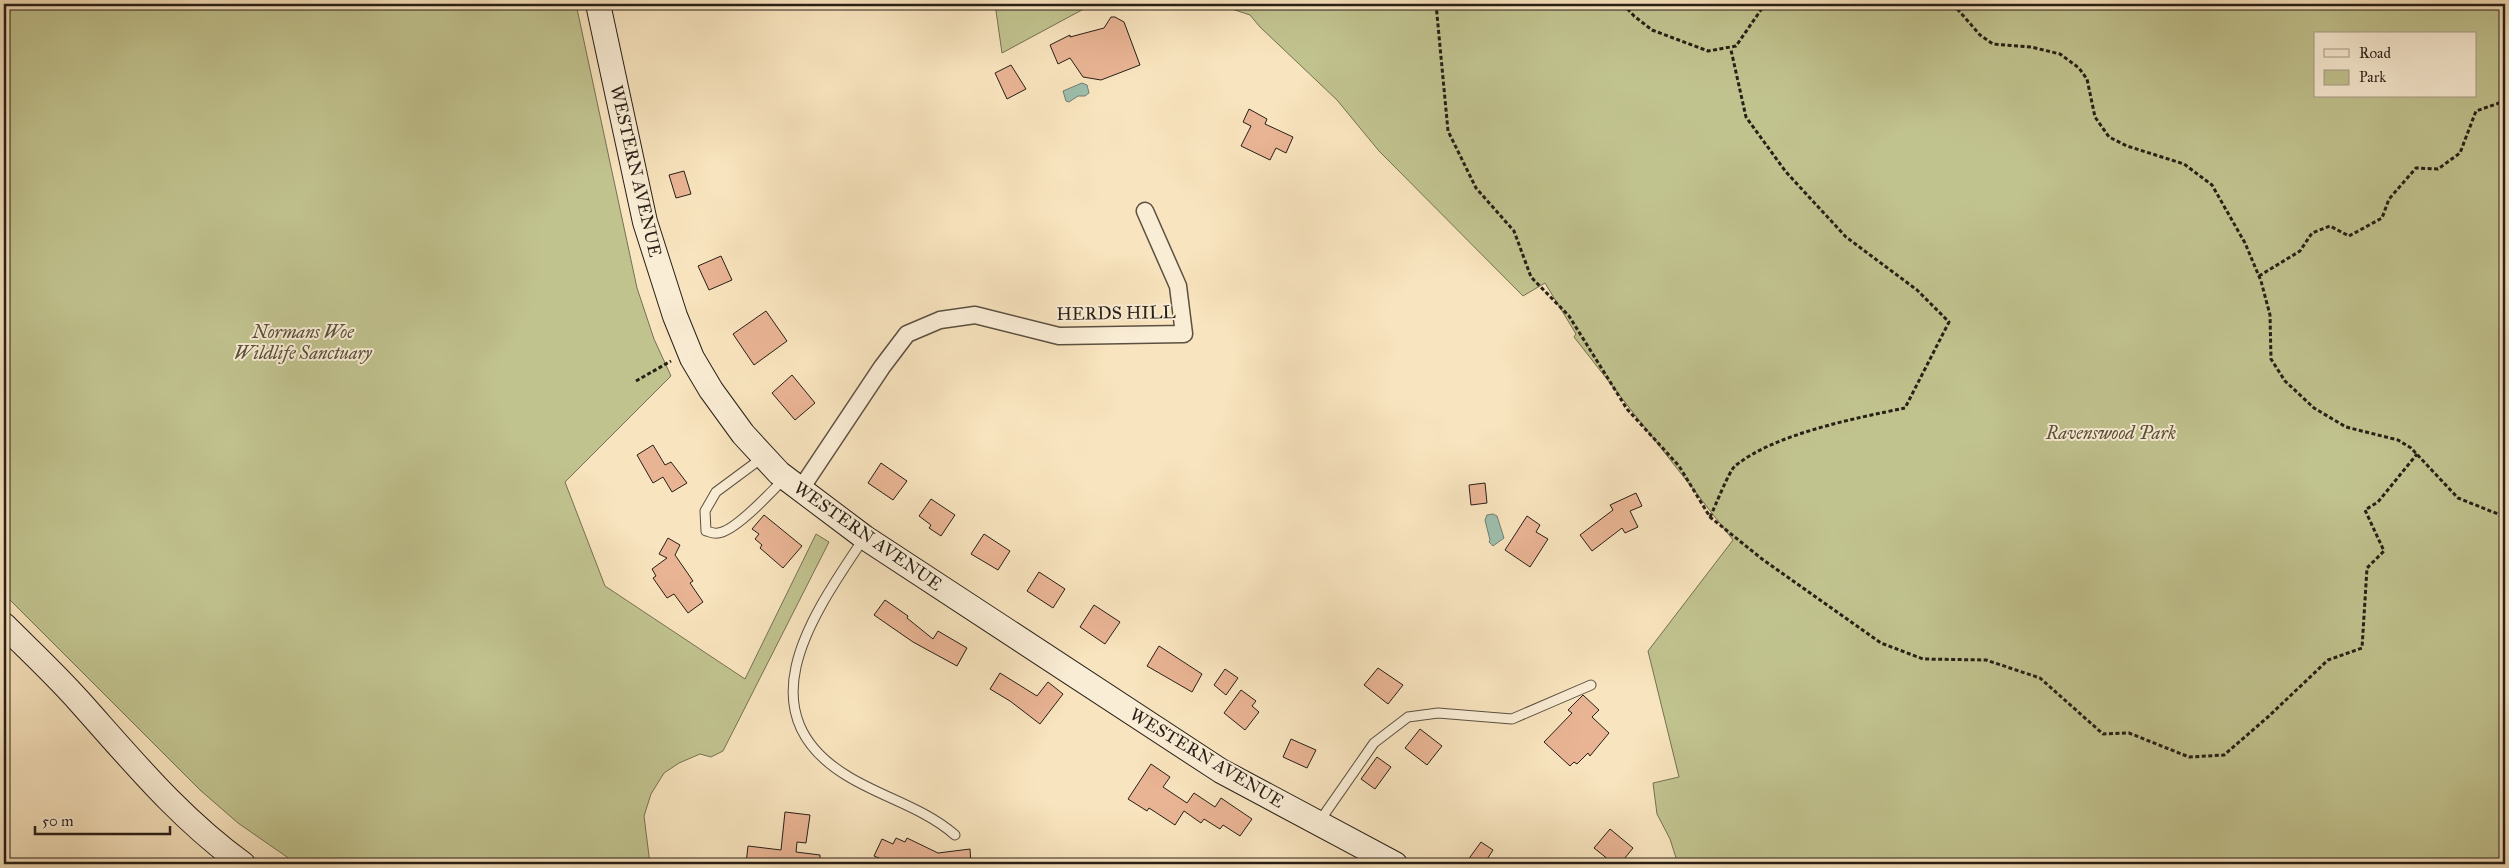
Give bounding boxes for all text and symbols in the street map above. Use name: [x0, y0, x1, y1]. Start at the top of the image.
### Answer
legend: [2314, 32, 2476, 98]
text: Road: [2359, 44, 2391, 62]
text: Park: [2359, 68, 2386, 86]
street label: WESTERN AVENUE: [605, 83, 667, 259]
street label: HERDS HILL: [1056, 301, 1177, 325]
park label: Normans Woe Wildlife Sanctuary: [234, 321, 373, 364]
park label: Ravenswood Park: [2045, 422, 2176, 444]
street label: WESTERN AVENUE: [790, 477, 946, 596]
street label: WESTERN AVENUE: [1126, 703, 1288, 813]
scale bar: [35, 803, 170, 835]
text: 50 m: [42, 812, 74, 830]

